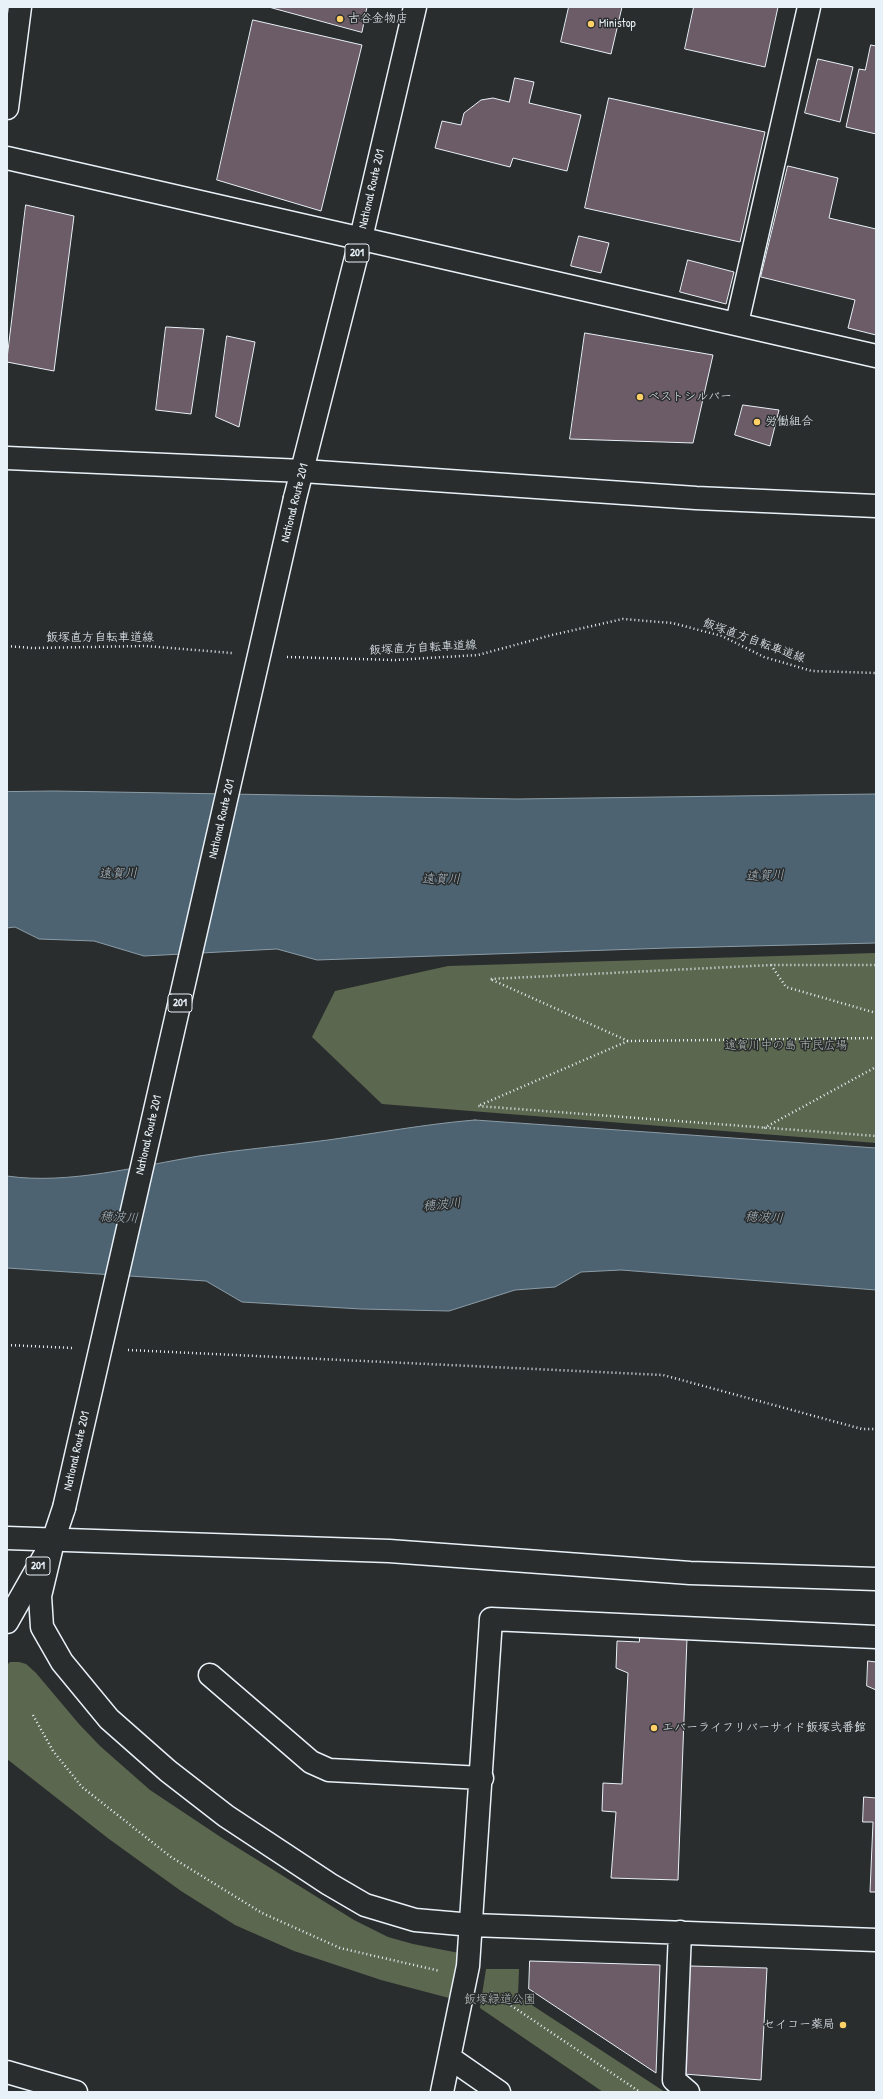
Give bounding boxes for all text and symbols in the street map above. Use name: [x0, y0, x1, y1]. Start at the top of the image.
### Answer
place label: 古谷金物店: [348, 12, 408, 26]
marker: 古谷金物店: [335, 14, 345, 24]
place label: Ministop: [599, 17, 636, 31]
marker: Ministop: [586, 19, 596, 29]
street label: National Route 201: [356, 148, 388, 230]
road number: 201: [345, 244, 369, 262]
place label: ベストシルバー: [648, 390, 732, 404]
marker: ベストシルバー: [635, 392, 645, 402]
place label: 労働組合: [765, 415, 813, 429]
marker: 労働組合: [752, 417, 762, 427]
street label: National Route 201: [278, 462, 312, 544]
street label: 飯塚直方自転車道線: [701, 616, 807, 666]
street label: 飯塚直方自転車道線: [46, 631, 154, 645]
street label: 飯塚直方自転車道線: [369, 638, 477, 658]
street label: National Route 201: [206, 778, 238, 860]
water label: 遠賀川: [98, 866, 138, 882]
water label: 遠賀川: [745, 868, 785, 884]
water label: 遠賀川: [422, 872, 460, 888]
road number: 201: [168, 994, 192, 1012]
park label: 遠賀川中の島 市民広場: [725, 1039, 847, 1053]
street label: National Route 201: [133, 1094, 165, 1176]
water label: 穂波川: [422, 1195, 462, 1215]
water label: 穂波川: [99, 1209, 139, 1227]
water label: 穂波川: [744, 1209, 784, 1227]
street label: National Route 201: [61, 1410, 93, 1492]
road number: 201: [26, 1557, 50, 1575]
place label: エバーライフリバーサイド飯塚弐番館: [662, 1721, 866, 1735]
marker: エバーライフリバーサイド飯塚弐番館: [649, 1723, 659, 1733]
park label: 飯塚緑道公園: [464, 1993, 536, 2007]
place label: セイコー薬局: [763, 2018, 835, 2032]
marker: セイコー薬局: [838, 2020, 848, 2030]

